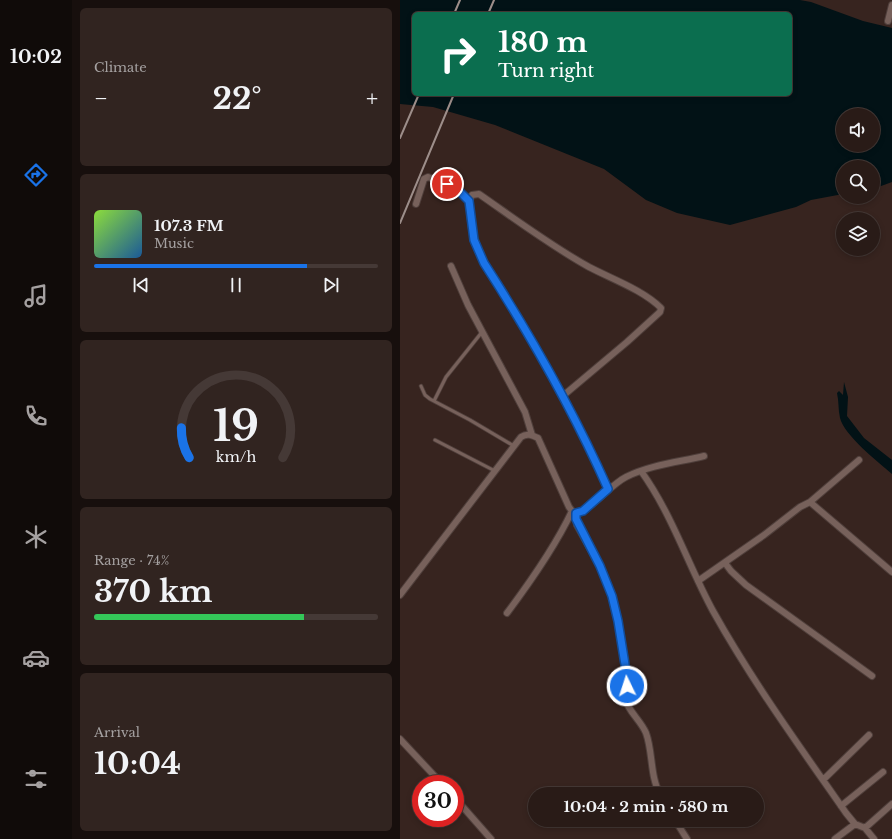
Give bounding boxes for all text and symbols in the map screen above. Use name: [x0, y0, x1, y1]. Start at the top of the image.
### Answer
text: 180 m: [498, 25, 588, 60]
icon: right: [432, 28, 484, 80]
text: 10:02: [10, 46, 62, 68]
text: Climate: [94, 59, 147, 76]
text: Turn right: [498, 60, 594, 82]
text: 22°: [212, 80, 261, 117]
text: −: [94, 85, 108, 112]
text: +: [366, 85, 378, 112]
map controls: [836, 108, 880, 256]
button: sound: [836, 108, 880, 152]
button: search: [836, 160, 880, 204]
icon: directions: [22, 161, 50, 189]
pin: [430, 167, 464, 201]
icon: arrive: [436, 173, 458, 195]
button: layers: [836, 212, 880, 256]
text: 107.3 FM: [154, 216, 224, 235]
text: Music: [154, 235, 194, 252]
icon: previous: [130, 274, 152, 296]
icon: pause: [225, 274, 247, 296]
icon: next: [320, 274, 342, 296]
icon: music: [22, 282, 50, 310]
text: 19: [213, 400, 259, 451]
icon: phone: [22, 402, 50, 430]
text: km/h: [216, 447, 256, 465]
icon: climate: [22, 523, 50, 551]
text: Range · 74%: [94, 552, 169, 569]
text: 370 km: [94, 573, 212, 610]
icon: car: [22, 644, 50, 672]
position arrow: [606, 665, 648, 707]
text: Arrival: [94, 724, 140, 741]
text: 10:04: [94, 745, 181, 782]
icon: filters: [22, 765, 50, 793]
speed limit sign: 30: [412, 775, 464, 827]
text: 10:04 · 2 min · 580 m: [564, 797, 728, 816]

